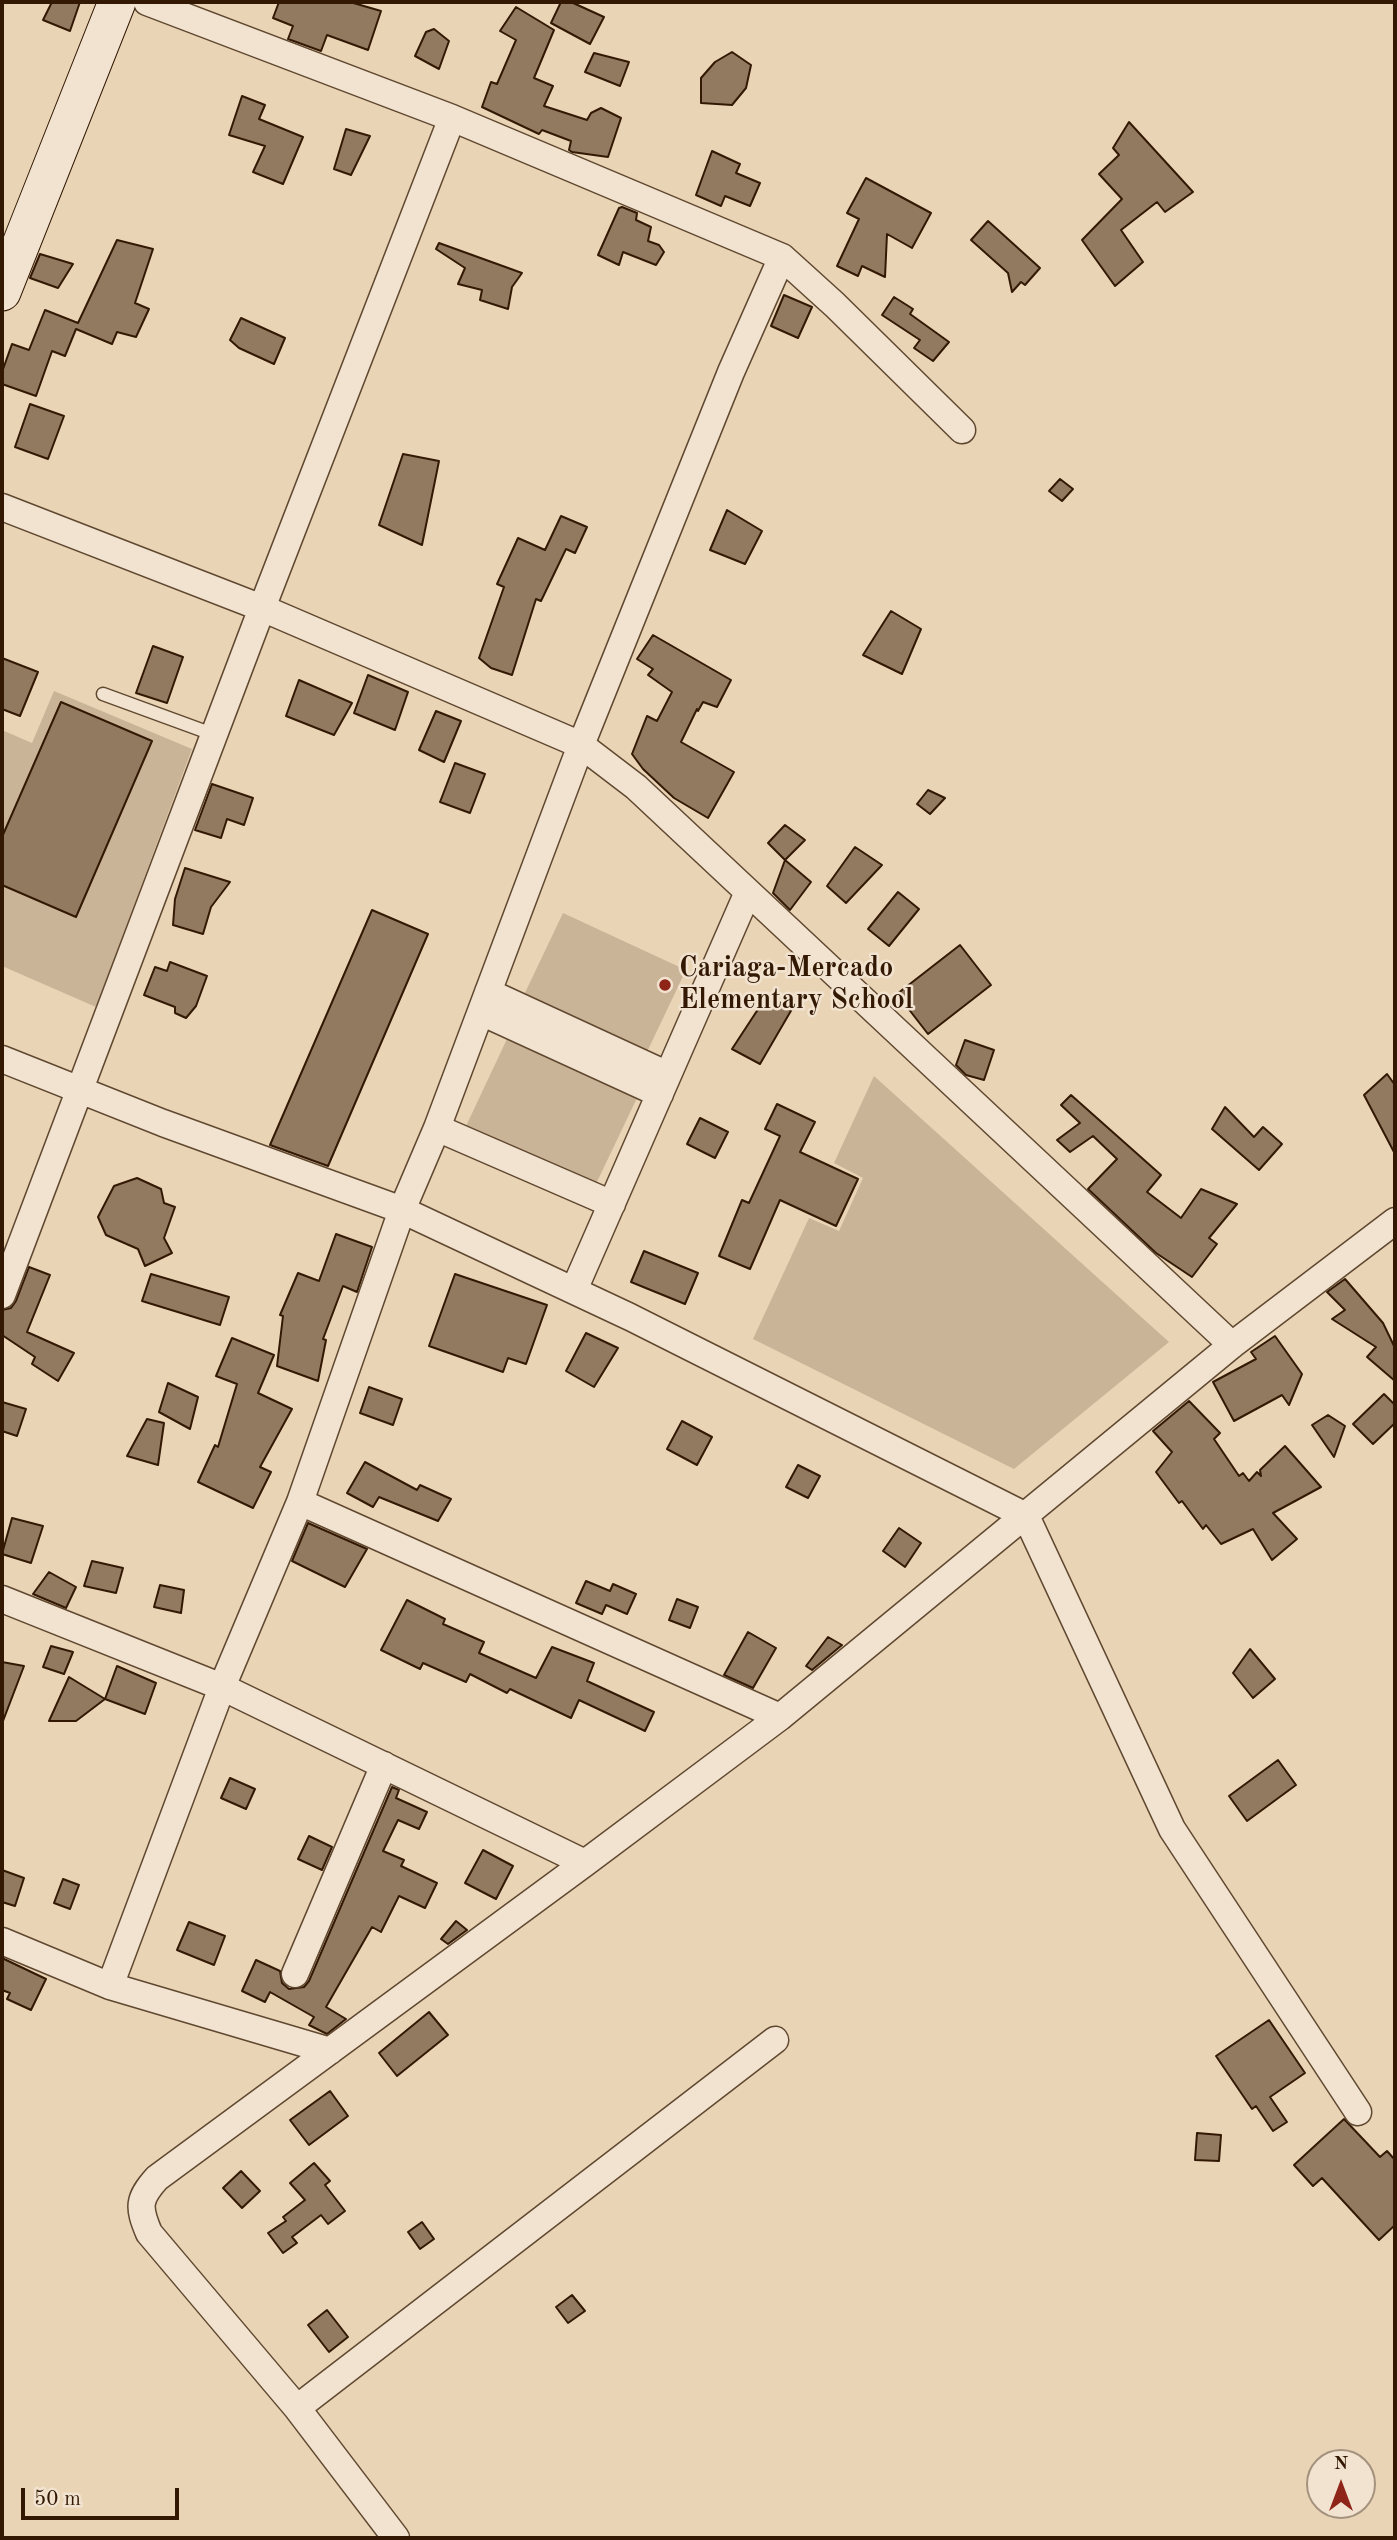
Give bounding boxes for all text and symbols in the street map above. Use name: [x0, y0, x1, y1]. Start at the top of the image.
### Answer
place label: Cariaga-Mercado Elementary School: [679, 952, 913, 1018]
marker: Cariaga-Mercado Elementary School: [657, 977, 673, 993]
north arrow: [1306, 2449, 1376, 2519]
text: N: [1334, 2455, 1348, 2474]
scale bar: [24, 2474, 182, 2518]
text: 50 m: [34, 2489, 81, 2510]

